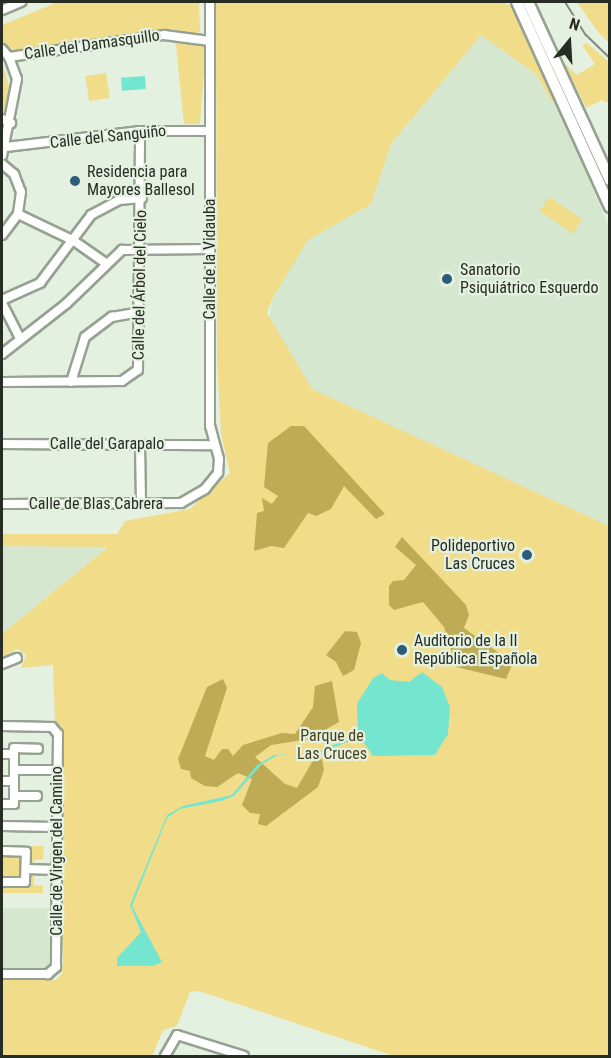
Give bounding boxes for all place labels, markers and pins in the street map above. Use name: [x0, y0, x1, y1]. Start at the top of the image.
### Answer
place label: Residencia para Mayores Ballesol: [87, 162, 195, 200]
marker: Residencia para Mayores Ballesol: [68, 174, 82, 188]
place label: Sanatorio Psiquiátrico Esquerdo: [460, 260, 598, 298]
marker: Sanatorio Psiquiátrico Esquerdo: [438, 270, 456, 288]
place label: Polideportivo Las Cruces: [431, 536, 515, 574]
marker: Polideportivo Las Cruces: [520, 548, 534, 562]
place label: Auditorio de la II República Española: [414, 631, 538, 669]
marker: Auditorio de la II República Española: [395, 643, 409, 657]

